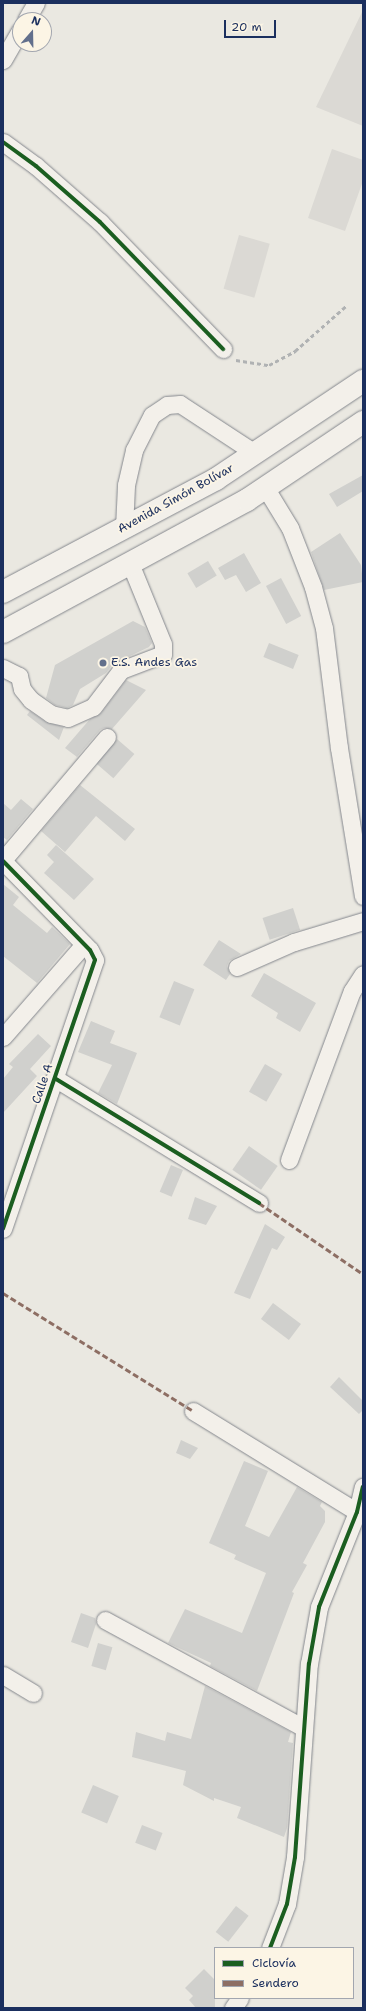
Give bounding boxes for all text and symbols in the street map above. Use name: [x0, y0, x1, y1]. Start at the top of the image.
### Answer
north arrow: [12, 12, 52, 52]
scale bar: [226, 12, 278, 38]
text: N: [29, 13, 43, 30]
text: 20 m: [231, 19, 262, 35]
street label: Avenida Simón Bolívar: [116, 461, 236, 537]
place label: E.S. Andes Gas: [111, 656, 197, 670]
marker: E.S. Andes Gas: [98, 658, 108, 668]
street label: Calle A: [29, 1062, 57, 1106]
legend: [214, 1947, 354, 1999]
text: Ciclovía: [252, 1955, 296, 1971]
text: Sendero: [252, 1975, 299, 1991]

